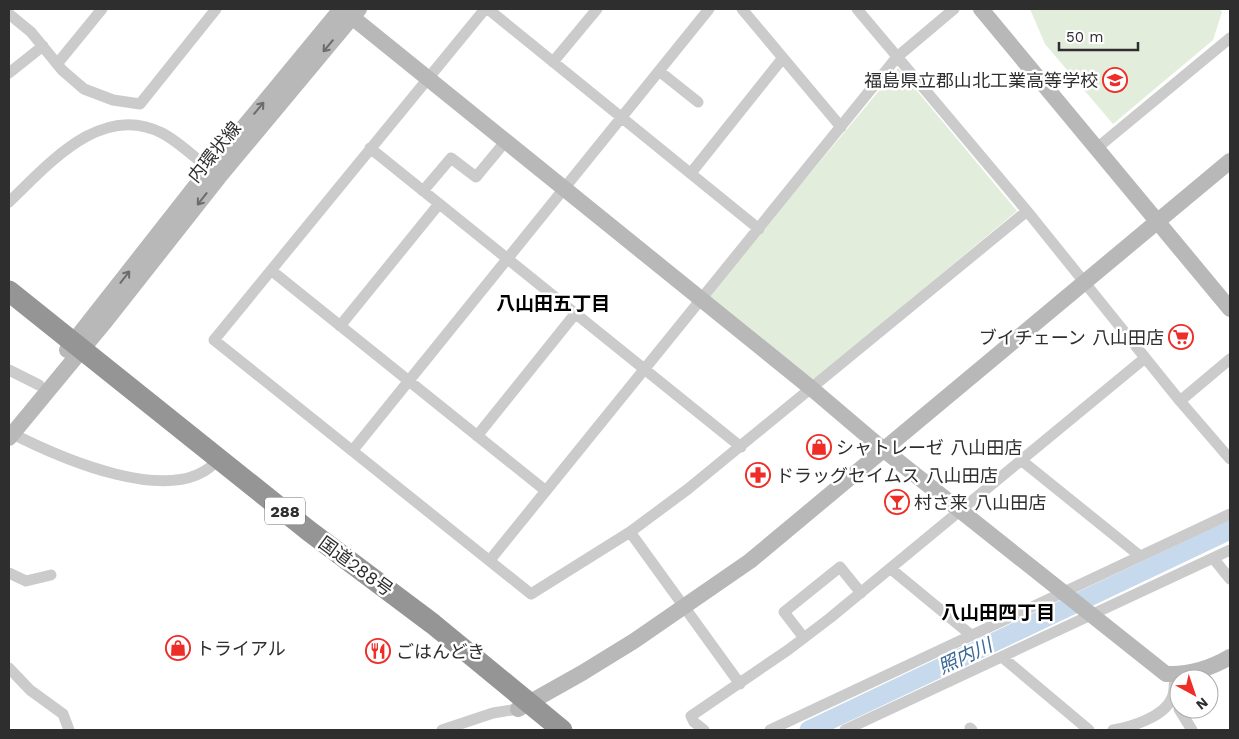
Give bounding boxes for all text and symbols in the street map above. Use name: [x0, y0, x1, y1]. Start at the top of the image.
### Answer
scale bar: [1059, 20, 1138, 52]
text: 50 m: [1066, 28, 1103, 46]
one-way arrow: [322, 40, 333, 53]
school or university icon: 福島県立郡山北工業高等学校: [1102, 67, 1128, 93]
place label: 福島県立郡山北工業高等学校: [864, 70, 1098, 91]
one-way arrow: [253, 102, 264, 115]
street label: 内環状線: [183, 117, 245, 187]
one-way arrow: [197, 192, 207, 206]
one-way arrow: [119, 271, 130, 284]
district label: 八山田五丁目: [496, 292, 610, 315]
supermarket icon: ブイチェーン 八山田店: [1168, 324, 1194, 350]
place label: ブイチェーン 八山田店: [979, 327, 1164, 348]
shop icon: シャトレーゼ 八山田店: [806, 434, 832, 460]
place label: シャトレーゼ 八山田店: [836, 437, 1022, 458]
pharmacy icon: ドラッグセイムス 八山田店: [745, 462, 771, 488]
place label: ドラッグセイムス 八山田店: [776, 465, 998, 486]
bar icon: 村さ来 八山田店: [884, 489, 910, 515]
place label: 村さ来 八山田店: [914, 492, 1046, 513]
road number: 288: [265, 498, 305, 524]
street label: 国道288号: [315, 532, 397, 600]
district label: 八山田四丁目: [941, 601, 1055, 624]
water label: 照内川: [934, 633, 997, 678]
shop icon: トライアル: [165, 635, 191, 661]
place label: トライアル: [196, 638, 286, 659]
restaurant icon: ごはんどき: [365, 638, 391, 664]
place label: ごはんどき: [396, 641, 485, 662]
north arrow: [1169, 669, 1219, 719]
text: N: [1193, 694, 1211, 713]

